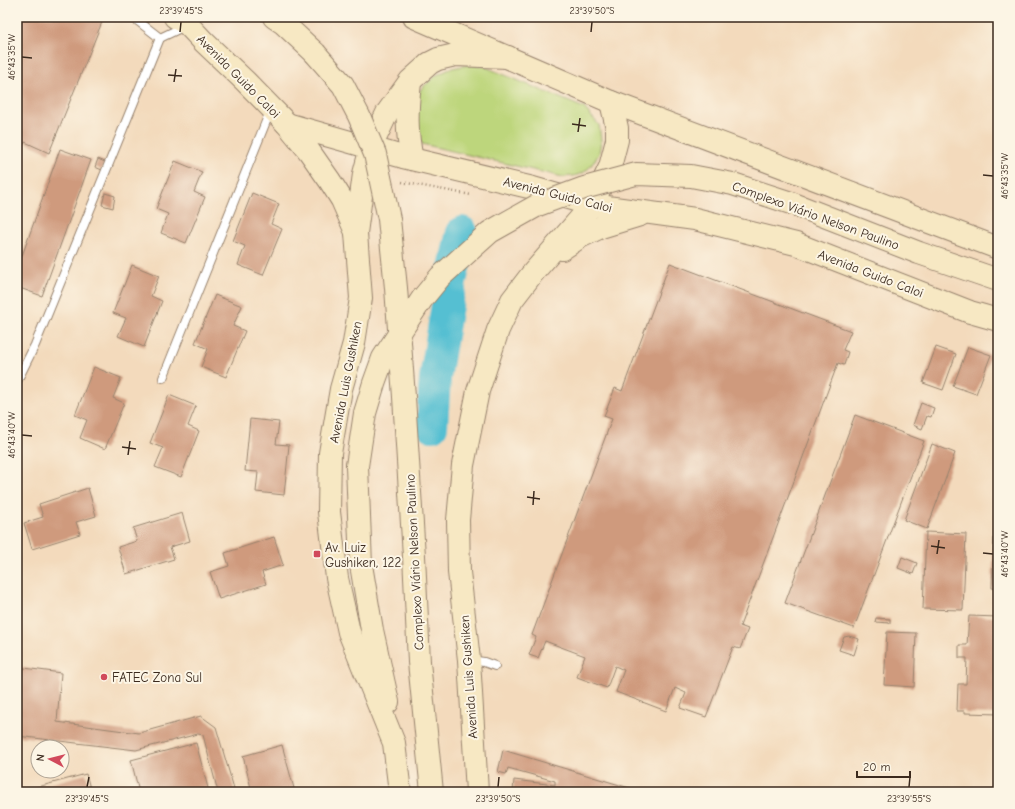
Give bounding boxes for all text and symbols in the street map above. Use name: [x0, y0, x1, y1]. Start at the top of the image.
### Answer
text: 23°39'45"S: [159, 5, 203, 17]
text: 23°39'50"S: [570, 5, 615, 17]
street label: Avenida Guido Caloi: [194, 32, 283, 121]
text: 46°43'35"W: [6, 33, 18, 80]
text: 46°43'35"W: [999, 152, 1011, 199]
street label: Avenida Guido Caloi: [502, 174, 614, 215]
street label: Complexo Viário Nelson Paulino: [730, 178, 901, 253]
street label: Avenida Guido Caloi: [816, 246, 926, 300]
street label: Avenida Luis Gushiken: [326, 320, 365, 444]
text: 46°43'40"W: [6, 411, 18, 458]
street label: Complexo Viário Nelson Paulino: [402, 473, 427, 651]
text: 46°43'40"W: [999, 530, 1011, 577]
place label: Av. Luiz Gushiken, 122: [325, 540, 401, 570]
marker: Av. Luiz Gushiken, 122: [312, 549, 322, 559]
street label: Avenida Luis Gushiken: [457, 615, 480, 739]
place label: FATEC Zona Sul: [112, 670, 202, 685]
marker: FATEC Zona Sul: [99, 672, 109, 682]
north arrow: [30, 739, 70, 779]
text: N: [34, 753, 47, 762]
scale bar: [857, 753, 910, 779]
text: 20 m: [863, 760, 891, 774]
text: 23°39'45"S: [65, 793, 109, 805]
text: 23°39'50"S: [476, 793, 521, 805]
text: 23°39'55"S: [887, 793, 932, 805]

